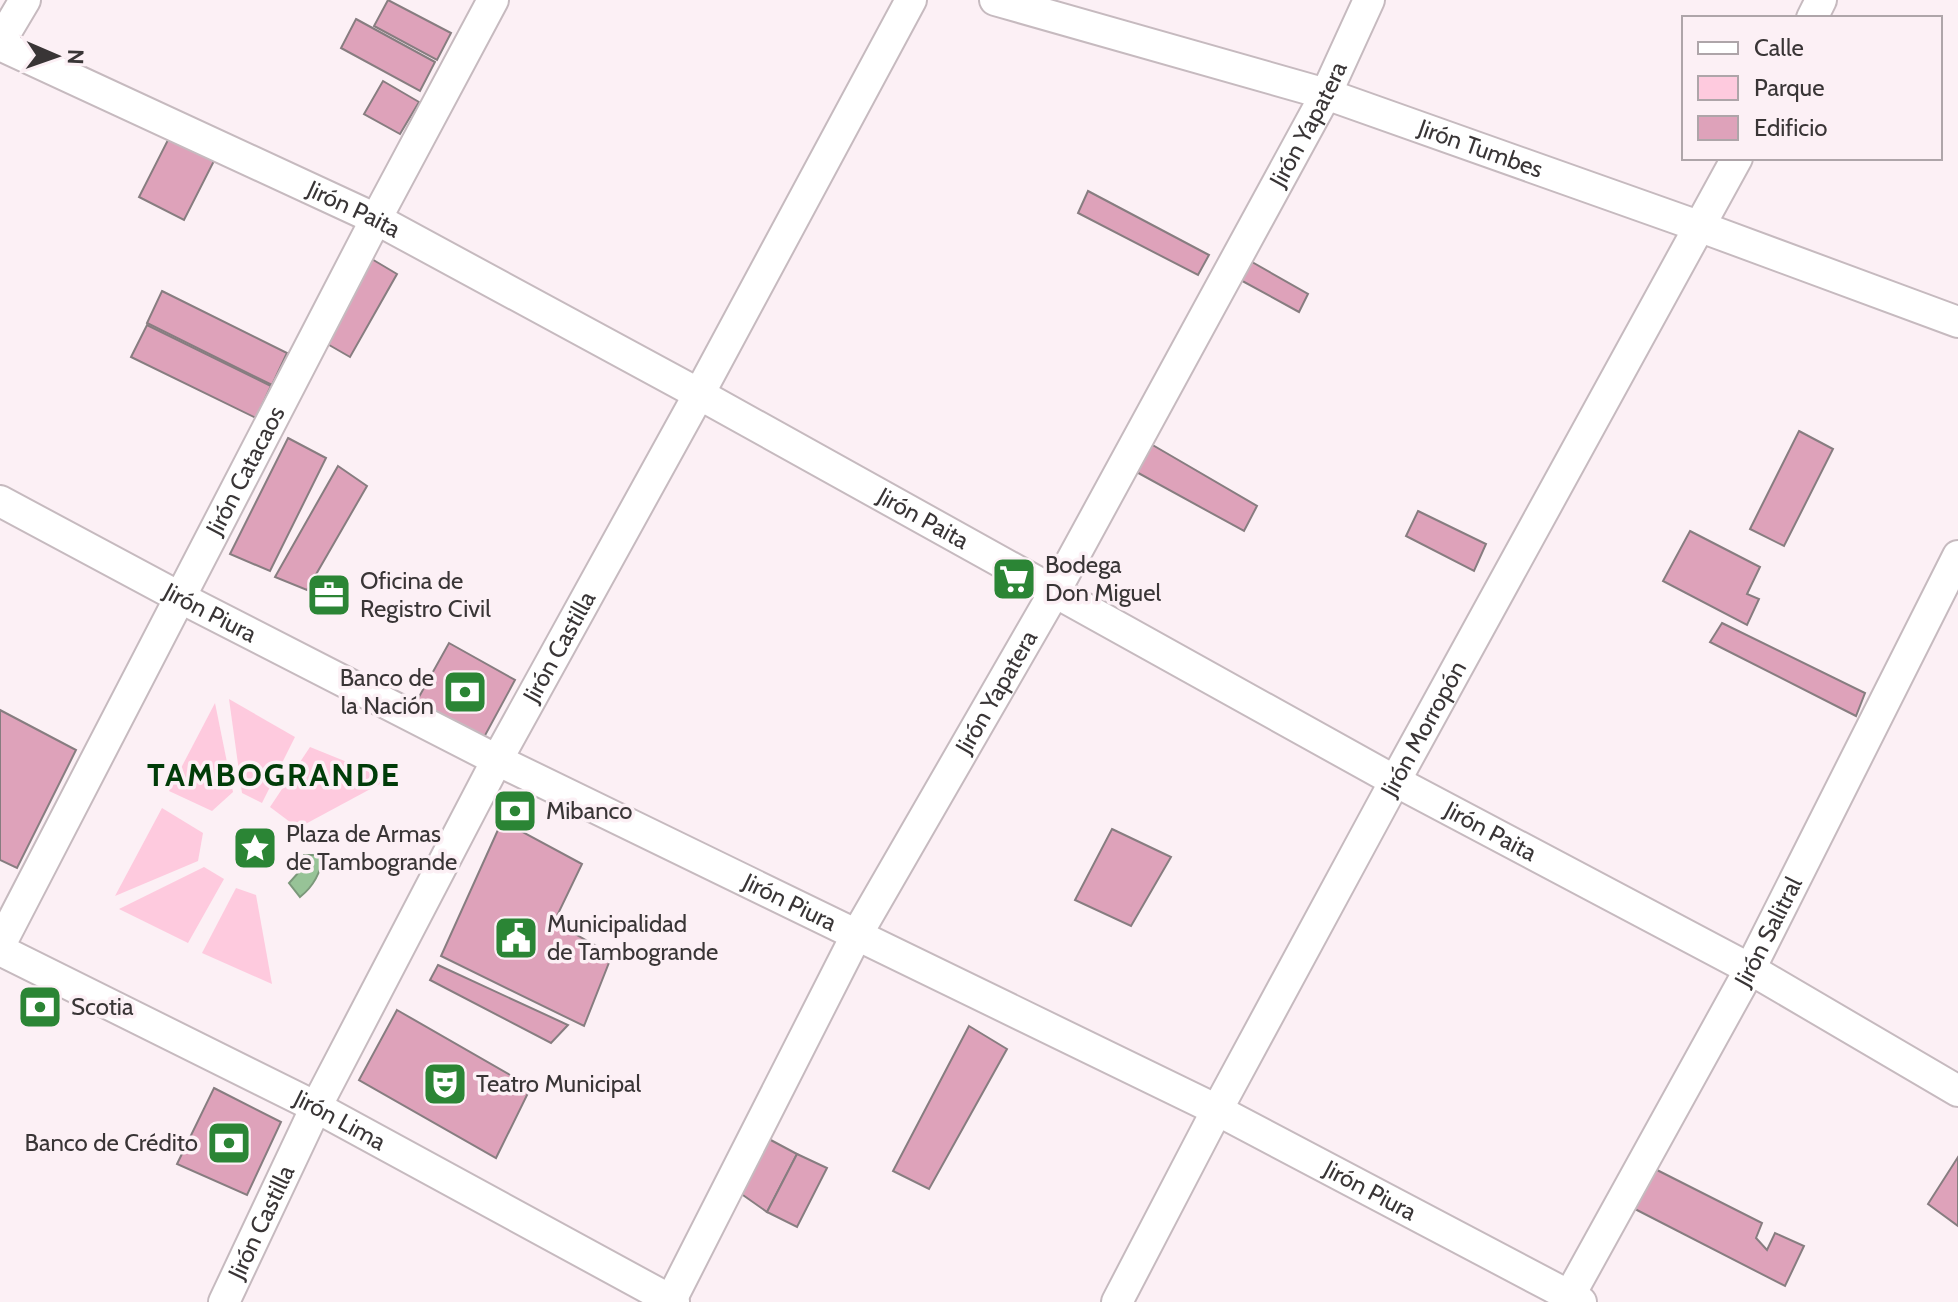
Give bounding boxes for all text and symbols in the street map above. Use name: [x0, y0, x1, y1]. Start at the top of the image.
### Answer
north arrow: [16, 16, 96, 96]
legend: [1682, 16, 1942, 160]
text: Calle: [1754, 33, 1804, 62]
text: N: [62, 48, 89, 65]
street label: Jirón Yapatera: [1263, 56, 1353, 193]
text: Parque: [1754, 73, 1824, 102]
street label: Jirón Tumbes: [1413, 113, 1547, 184]
text: Edificio: [1754, 113, 1828, 142]
street label: Jirón Paita: [302, 174, 406, 244]
street label: Jirón Catacaos: [199, 401, 291, 541]
street label: Jirón Paita: [872, 481, 974, 555]
place label: Bodega Don Miguel: [1045, 550, 1161, 607]
supermarket icon: Bodega Don Miguel: [990, 555, 1038, 603]
place label: Oficina de Registro Civil: [360, 566, 491, 623]
office icon: Oficina de Registro Civil: [305, 571, 353, 619]
street label: Jirón Piura: [158, 576, 262, 648]
street label: Jirón Castilla: [516, 586, 601, 708]
street label: Jirón Yapatera: [949, 625, 1043, 760]
street label: Jirón Morropón: [1374, 656, 1472, 803]
place label: Banco de la Nación: [340, 663, 434, 720]
bank icon: Banco de la Nación: [441, 668, 489, 716]
district label: TAMBOGRANDE: [147, 755, 401, 794]
bank icon: Mibanco: [491, 787, 539, 835]
street label: Jirón Paita: [1439, 794, 1542, 868]
place label: Mibanco: [546, 796, 633, 825]
place label: Plaza de Armas de Tambogrande: [286, 819, 457, 876]
place icon: Plaza de Armas de Tambogrande: [231, 824, 279, 872]
street label: Jirón Piura: [738, 866, 842, 937]
street label: Jirón Salitral: [1728, 872, 1808, 993]
place label: Municipalidad de Tambogrande: [547, 909, 718, 966]
public building icon: Municipalidad de Tambogrande: [492, 914, 540, 962]
bank icon: Scotia: [16, 983, 64, 1031]
place label: Scotia: [71, 992, 134, 1021]
theatre icon: Teatro Municipal: [421, 1060, 469, 1108]
place label: Teatro Municipal: [476, 1069, 642, 1098]
street label: Jirón Lima: [288, 1083, 391, 1156]
bank icon: Banco de Crédito: [205, 1119, 253, 1167]
place label: Banco de Crédito: [25, 1128, 198, 1157]
street label: Jirón Piura: [1318, 1154, 1422, 1227]
street label: Jirón Castilla: [221, 1160, 301, 1285]

